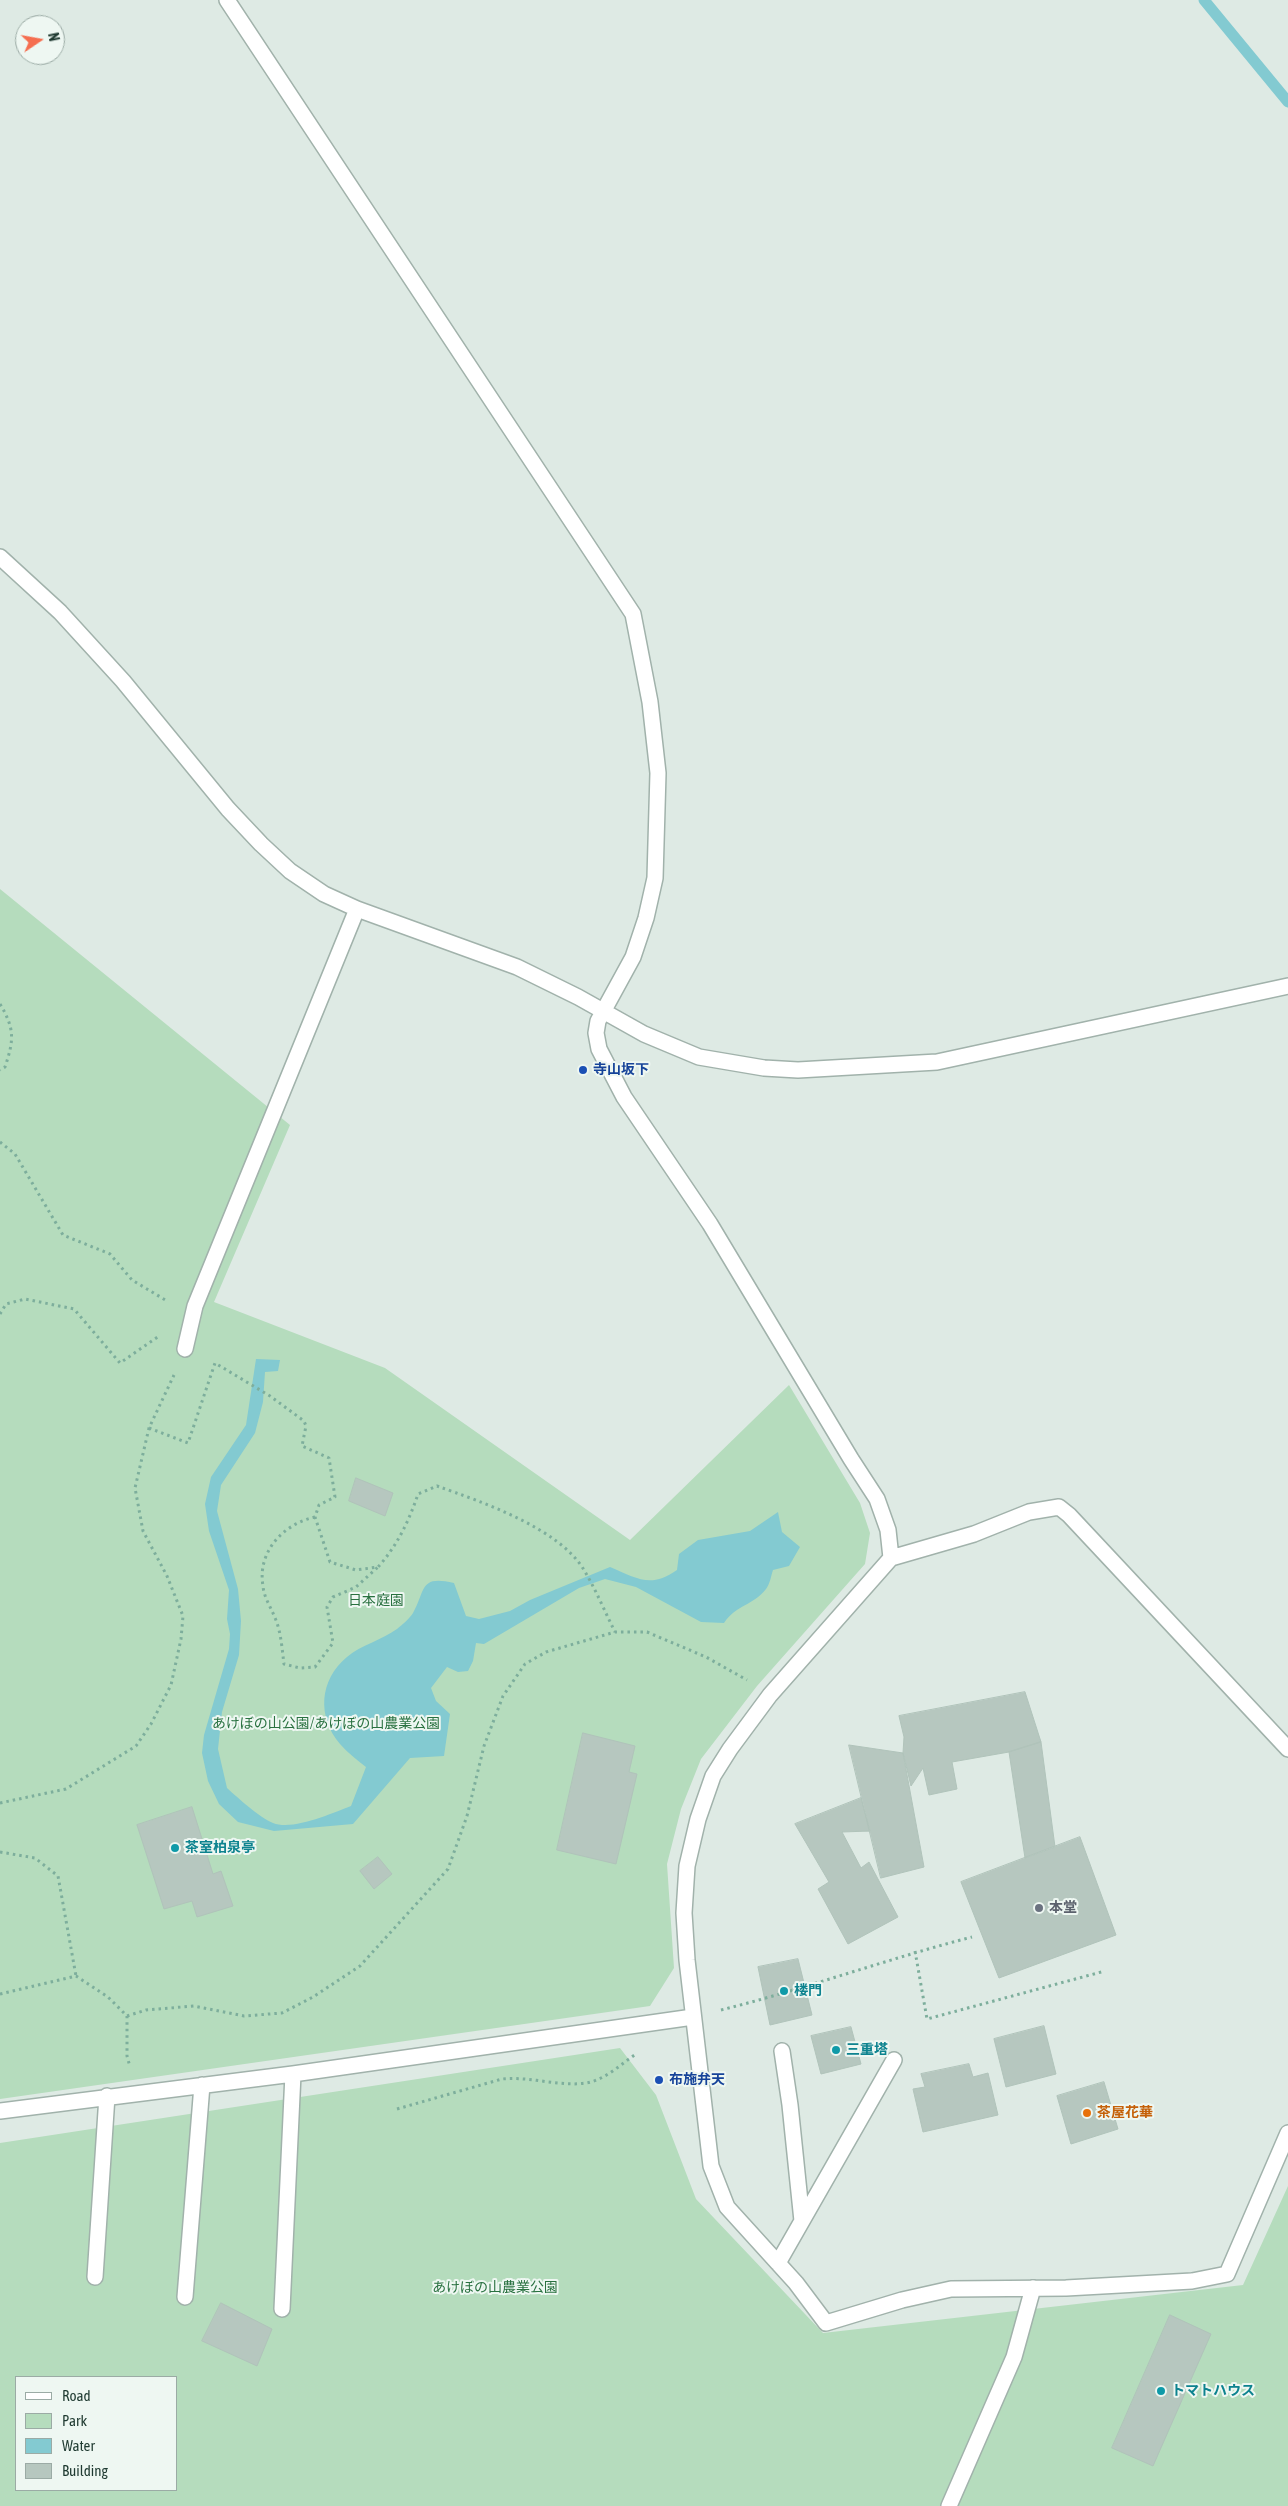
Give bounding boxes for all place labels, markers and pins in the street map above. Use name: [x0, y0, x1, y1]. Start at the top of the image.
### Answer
place label: 寺山坂下: [593, 1062, 649, 1078]
marker: 寺山坂下: [577, 1064, 589, 1076]
place label: 茶室柏泉亭: [185, 1840, 255, 1856]
marker: 茶室柏泉亭: [169, 1842, 181, 1854]
place label: 本堂: [1049, 1900, 1077, 1916]
marker: 本堂: [1033, 1902, 1045, 1914]
place label: 楼門: [794, 1983, 822, 1999]
marker: 楼門: [778, 1985, 790, 1997]
place label: 三重塔: [846, 2042, 888, 2058]
marker: 三重塔: [830, 2044, 842, 2056]
place label: 布施弁天: [669, 2072, 725, 2088]
marker: 布施弁天: [653, 2074, 665, 2086]
place label: 茶屋花華: [1097, 2105, 1153, 2121]
marker: 茶屋花華: [1081, 2107, 1093, 2119]
place label: トマトハウス: [1171, 2383, 1255, 2399]
marker: トマトハウス: [1155, 2385, 1167, 2397]

